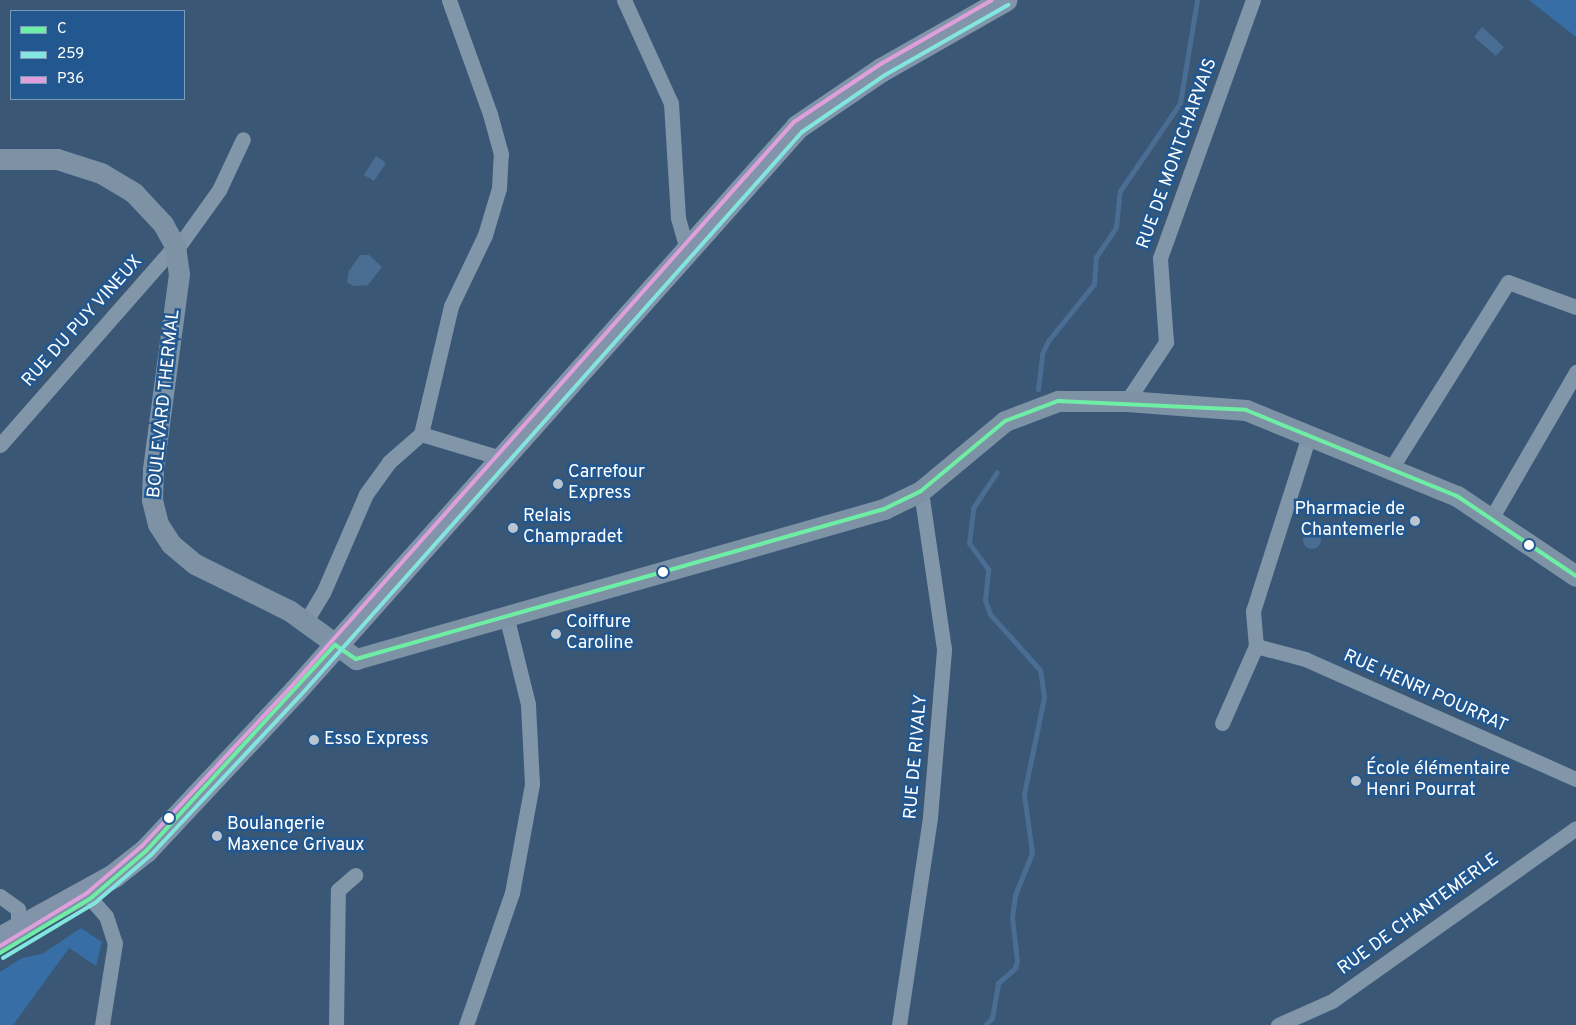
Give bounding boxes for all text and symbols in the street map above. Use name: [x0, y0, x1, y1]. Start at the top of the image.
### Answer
legend: [10, 10, 185, 100]
text: C: [57, 20, 67, 39]
text: 259: [57, 45, 84, 64]
street label: RUE DE MONTCHARVAIS: [1133, 56, 1223, 252]
text: P36: [57, 70, 84, 89]
street label: RUE DU PUY VINEUX: [18, 251, 148, 393]
street label: BOULEVARD THERMAL: [144, 308, 186, 500]
place label: Carrefour Express: [568, 463, 645, 506]
marker: Carrefour Express: [552, 478, 564, 490]
place label: Pharmacie de Chantemerle: [1294, 500, 1405, 542]
place label: Relais Champradet: [523, 507, 623, 550]
marker: Pharmacie de Chantemerle: [1409, 515, 1421, 527]
marker: Relais Champradet: [507, 522, 519, 534]
unlabelled marker: [1524, 540, 1534, 550]
unlabelled marker: [658, 567, 668, 577]
place label: Coiffure Caroline: [566, 613, 633, 656]
marker: Coiffure Caroline: [550, 628, 562, 640]
street label: RUE HENRI POURRAT: [1340, 646, 1510, 738]
street label: RUE DE RIVALY: [901, 694, 933, 820]
place label: Esso Express: [324, 729, 429, 751]
marker: Esso Express: [308, 734, 320, 746]
place label: École élémentaire Henri Pourrat: [1366, 760, 1510, 802]
marker: École élémentaire Henri Pourrat: [1350, 775, 1362, 787]
unlabelled marker: [164, 813, 174, 823]
place label: Boulangerie Maxence Grivaux: [227, 815, 365, 858]
marker: Boulangerie Maxence Grivaux: [211, 830, 223, 842]
street label: RUE DE CHANTEMERLE: [1334, 849, 1504, 981]

